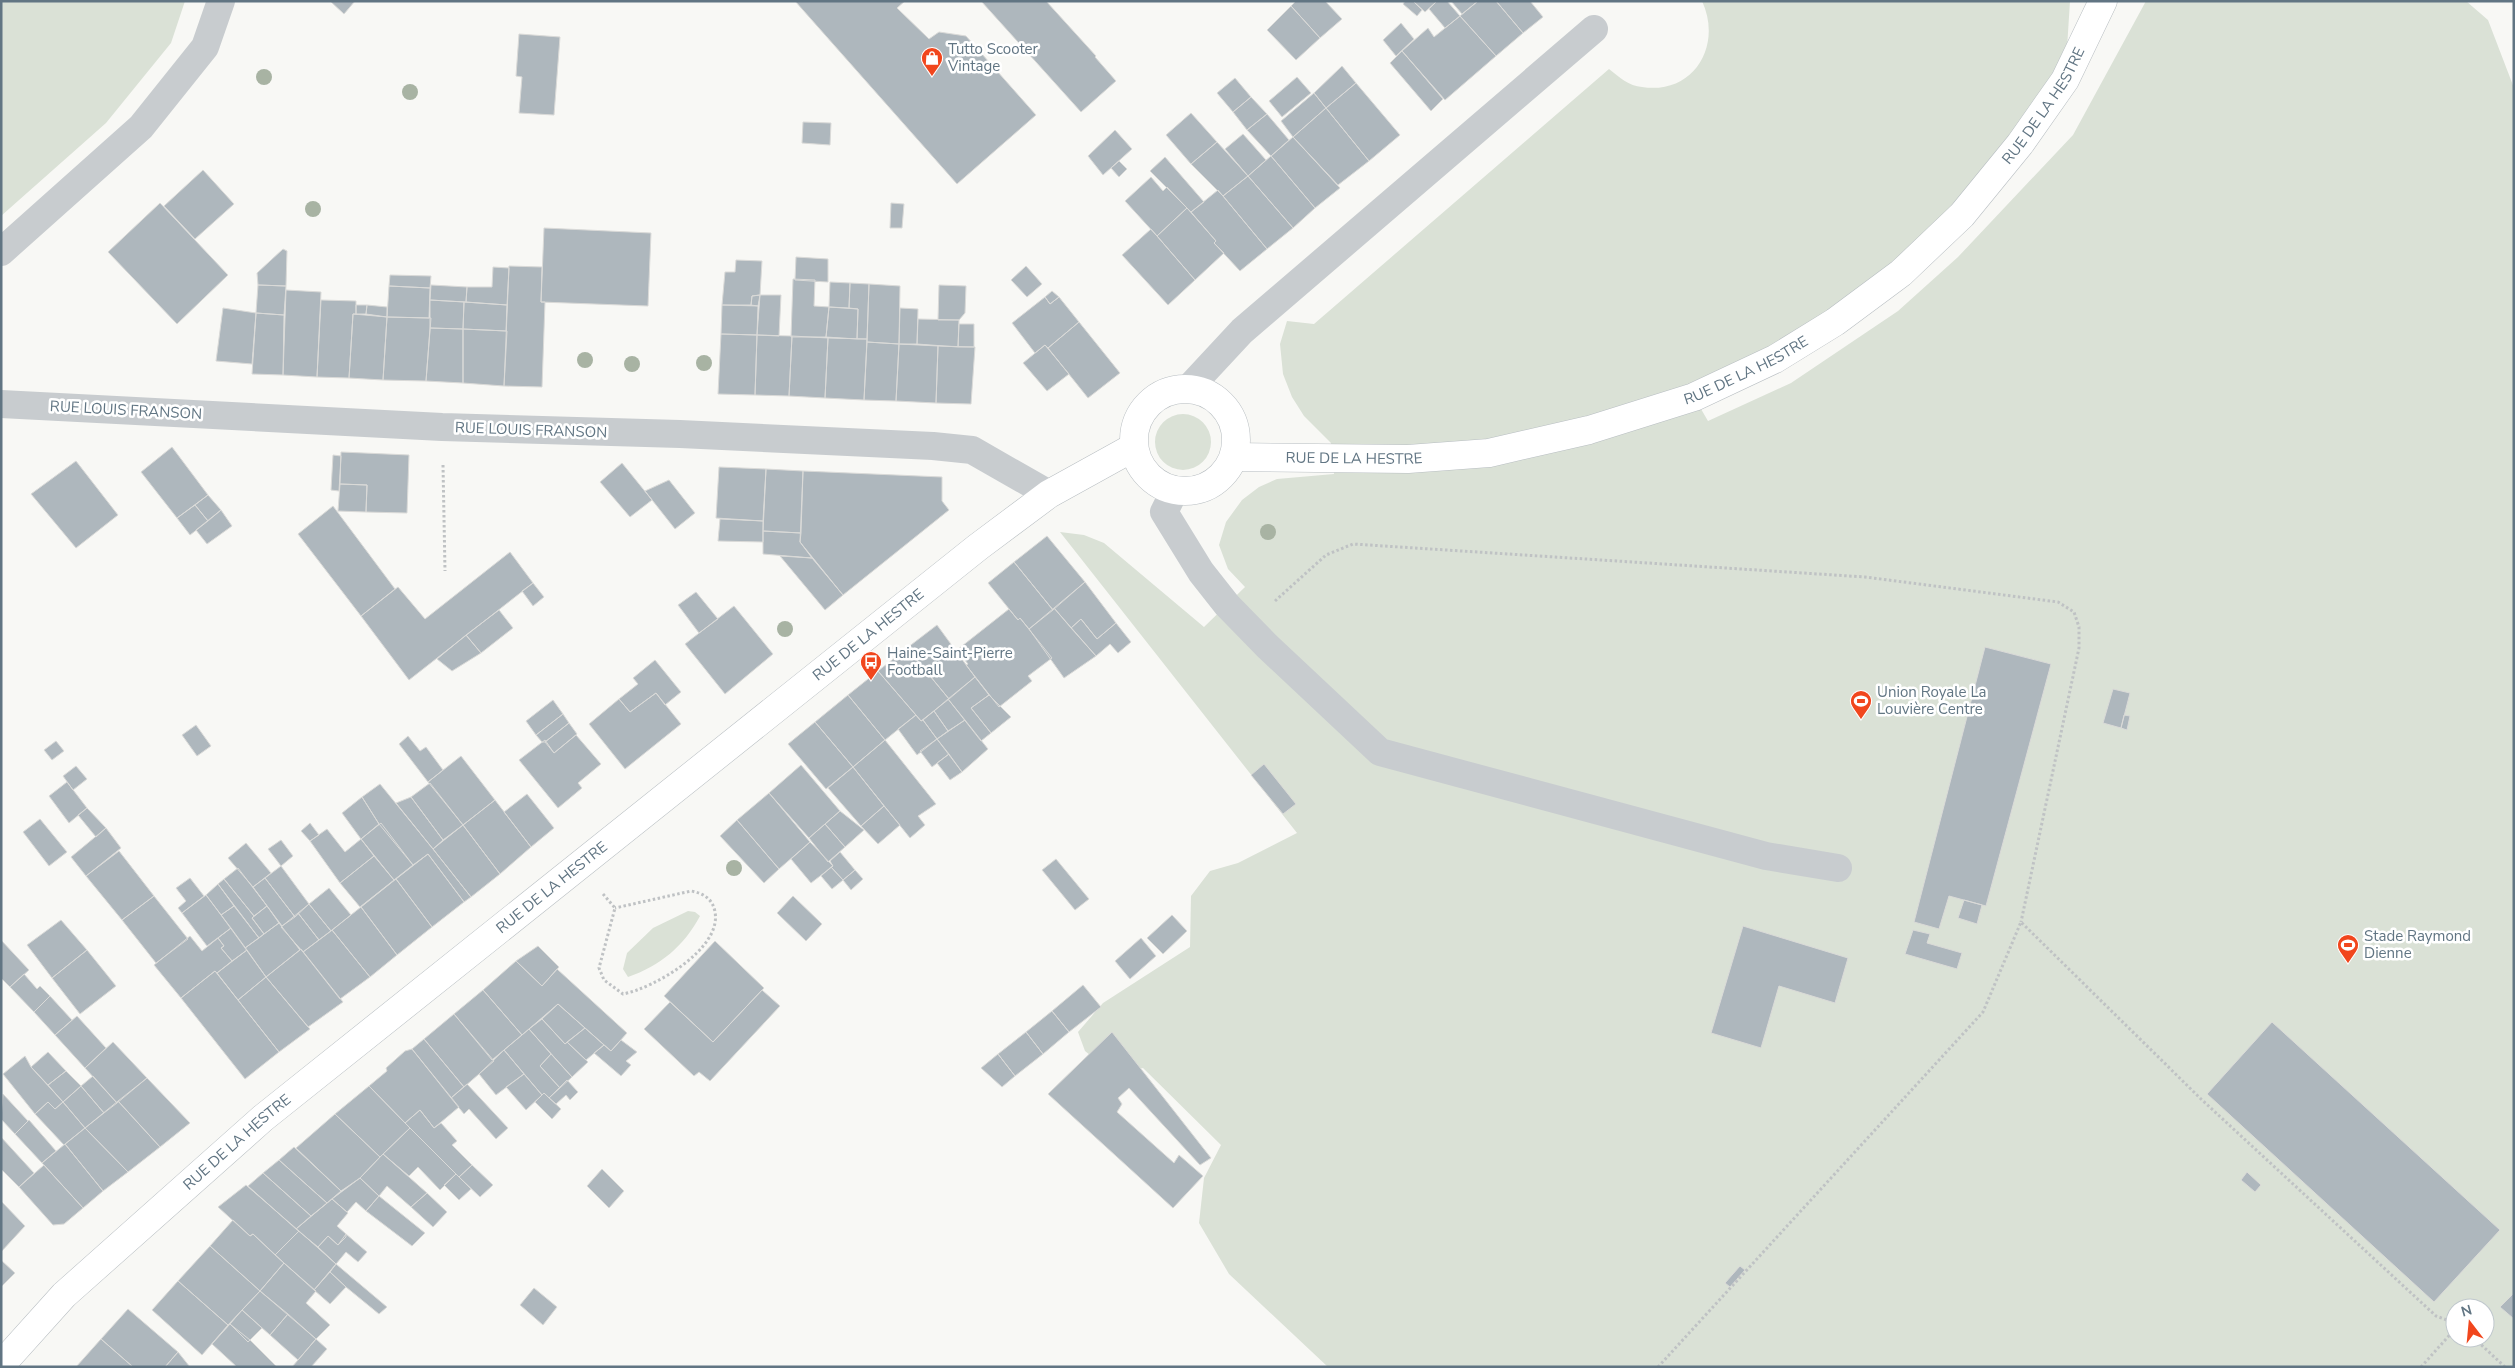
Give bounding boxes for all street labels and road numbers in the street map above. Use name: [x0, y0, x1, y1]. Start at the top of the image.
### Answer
street label: RUE DE LA HESTRE: [1997, 44, 2089, 168]
street label: RUE DE LA HESTRE: [1681, 331, 1812, 410]
street label: RUE LOUIS FRANSON: [49, 396, 203, 424]
street label: RUE LOUIS FRANSON: [454, 417, 608, 443]
street label: RUE DE LA HESTRE: [1285, 448, 1423, 469]
street label: RUE DE LA HESTRE: [808, 584, 928, 685]
street label: RUE DE LA HESTRE: [492, 837, 611, 938]
street label: RUE DE LA HESTRE: [179, 1090, 295, 1195]

